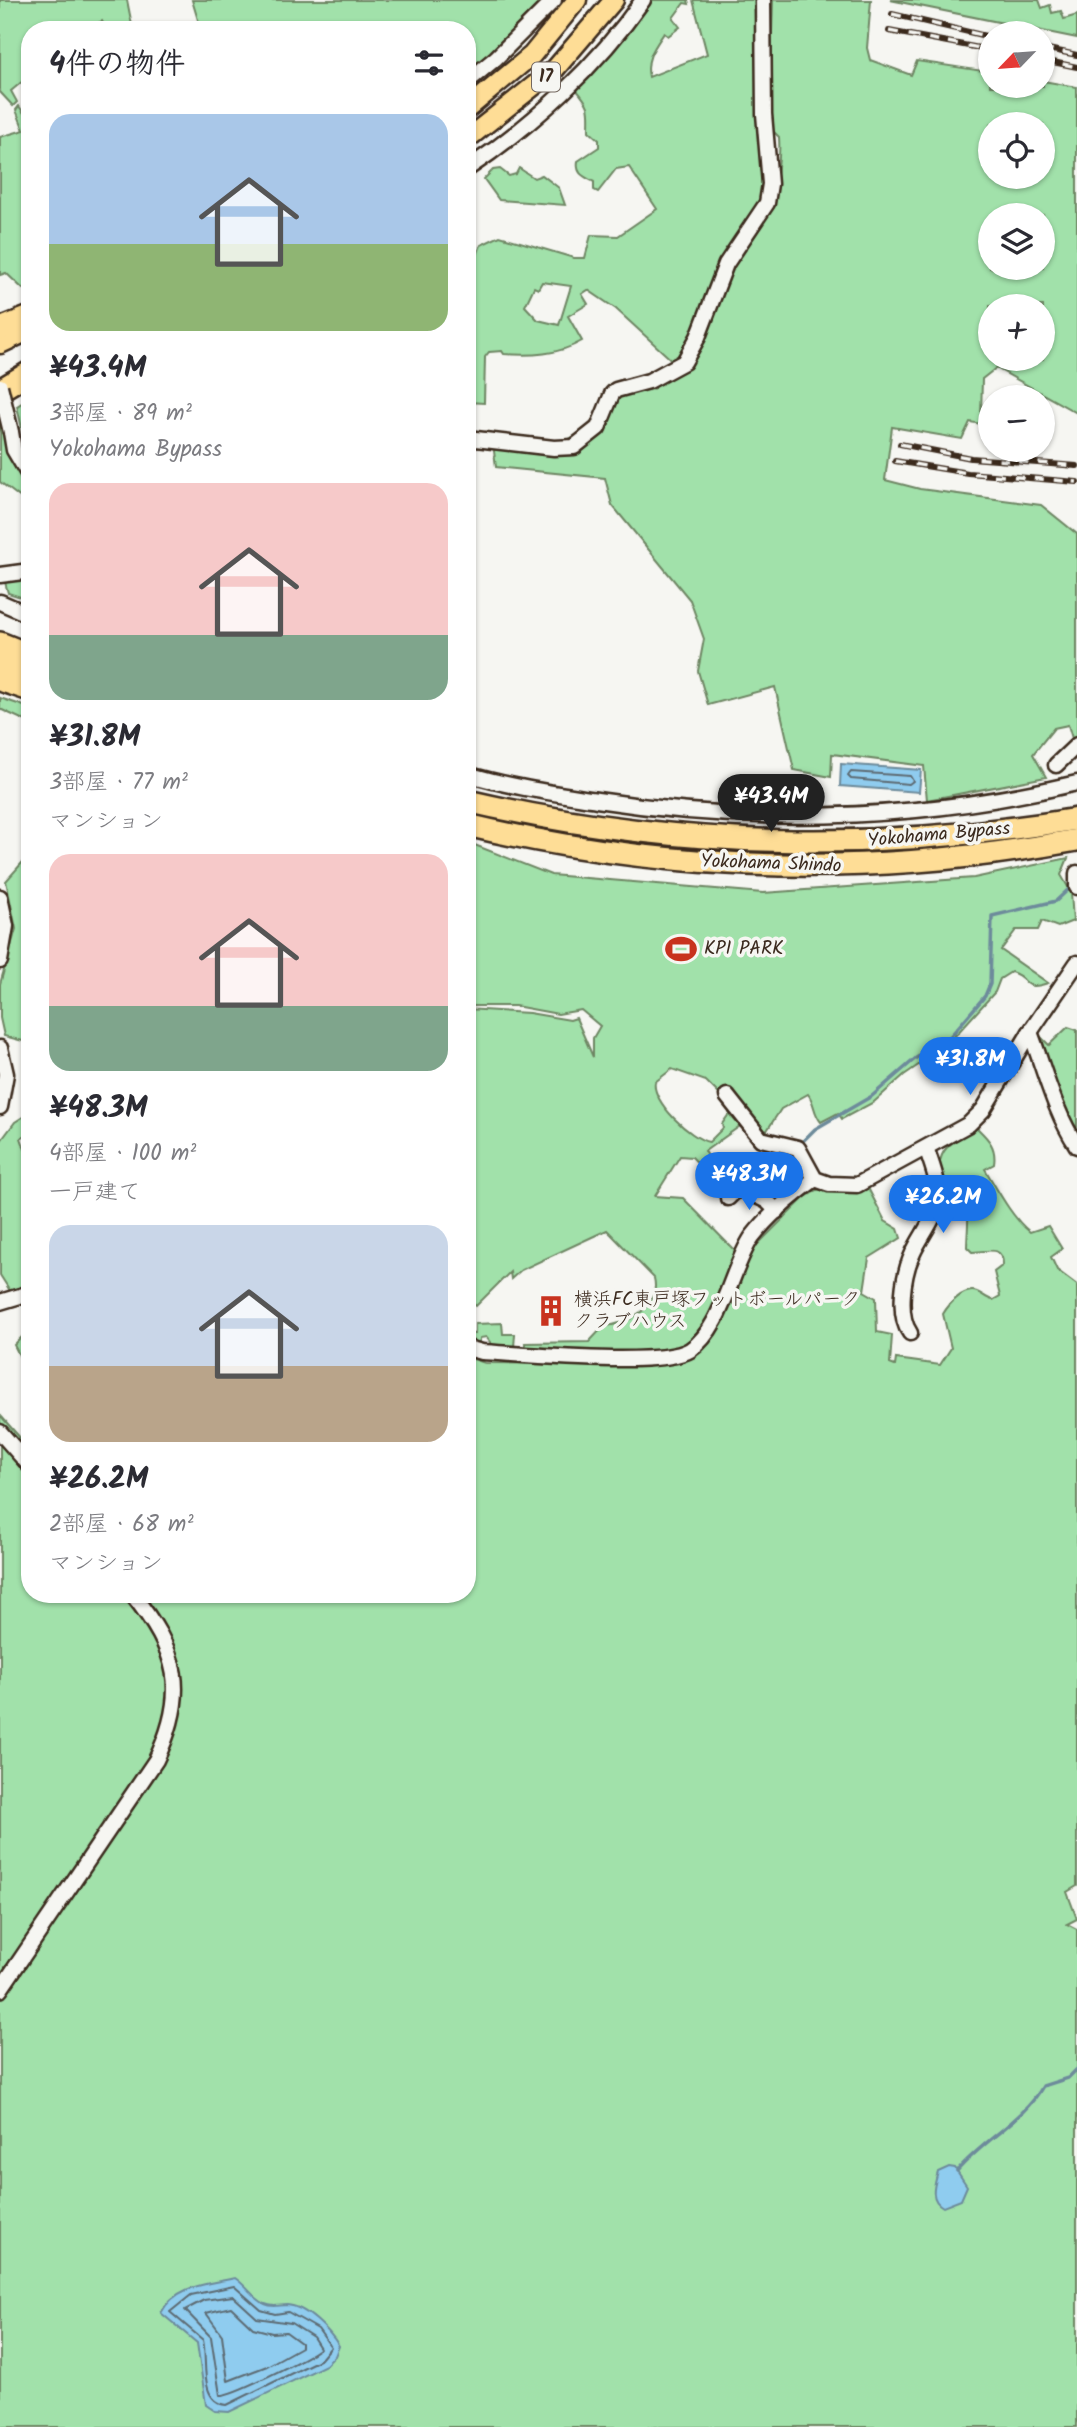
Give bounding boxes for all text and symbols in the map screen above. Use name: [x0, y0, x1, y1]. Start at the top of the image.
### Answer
north arrow: [978, 21, 1055, 98]
map controls: [978, 21, 1055, 462]
text: 4件の物件: [49, 41, 185, 89]
icon: filters: [410, 44, 448, 82]
road number: 17: [532, 62, 560, 92]
button: locate: [978, 112, 1055, 189]
icon: home: [186, 159, 312, 285]
button: layers: [978, 203, 1055, 280]
button: +: [978, 294, 1055, 371]
text: ¥43.4M: [49, 345, 146, 393]
button: −: [978, 385, 1055, 462]
text: 3部屋 · 89 m²: [49, 396, 192, 432]
text: Yokohama Bypass: [49, 432, 222, 468]
icon: home: [186, 529, 312, 655]
text: ¥31.8M: [49, 714, 140, 762]
text: 3部屋 · 77 m²: [49, 765, 188, 801]
pin: ¥43.4M: [714, 774, 828, 834]
text: ¥43.4M: [734, 779, 808, 815]
text: マンション: [49, 804, 163, 840]
street label: Yokohama Bypass: [866, 814, 1012, 856]
street label: Yokohama Shindo: [700, 847, 842, 881]
icon: home: [186, 900, 312, 1026]
sports icon: KPI PARK: [664, 932, 698, 966]
place label: KPI PARK: [704, 934, 784, 964]
pin: ¥31.8M: [913, 1038, 1027, 1097]
text: ¥31.8M: [935, 1042, 1005, 1078]
text: ¥48.3M: [49, 1085, 148, 1133]
text: 4部屋 · 100 m²: [49, 1136, 196, 1172]
pin: ¥48.3M: [692, 1152, 806, 1212]
text: ¥48.3M: [711, 1157, 787, 1193]
text: 一戸建て: [49, 1175, 141, 1211]
pin: ¥26.2M: [886, 1176, 1000, 1235]
text: ¥26.2M: [905, 1180, 981, 1216]
icon: home: [186, 1271, 312, 1397]
place label: 横浜FC東戸塚フットボールパーク クラブハウス: [574, 1285, 860, 1337]
building icon: 横浜FC東戸塚フットボールパーク クラブハウス: [534, 1294, 568, 1328]
text: ¥26.2M: [49, 1456, 148, 1504]
text: 2部屋 · 68 m²: [49, 1507, 194, 1543]
text: マンション: [49, 1546, 163, 1582]

